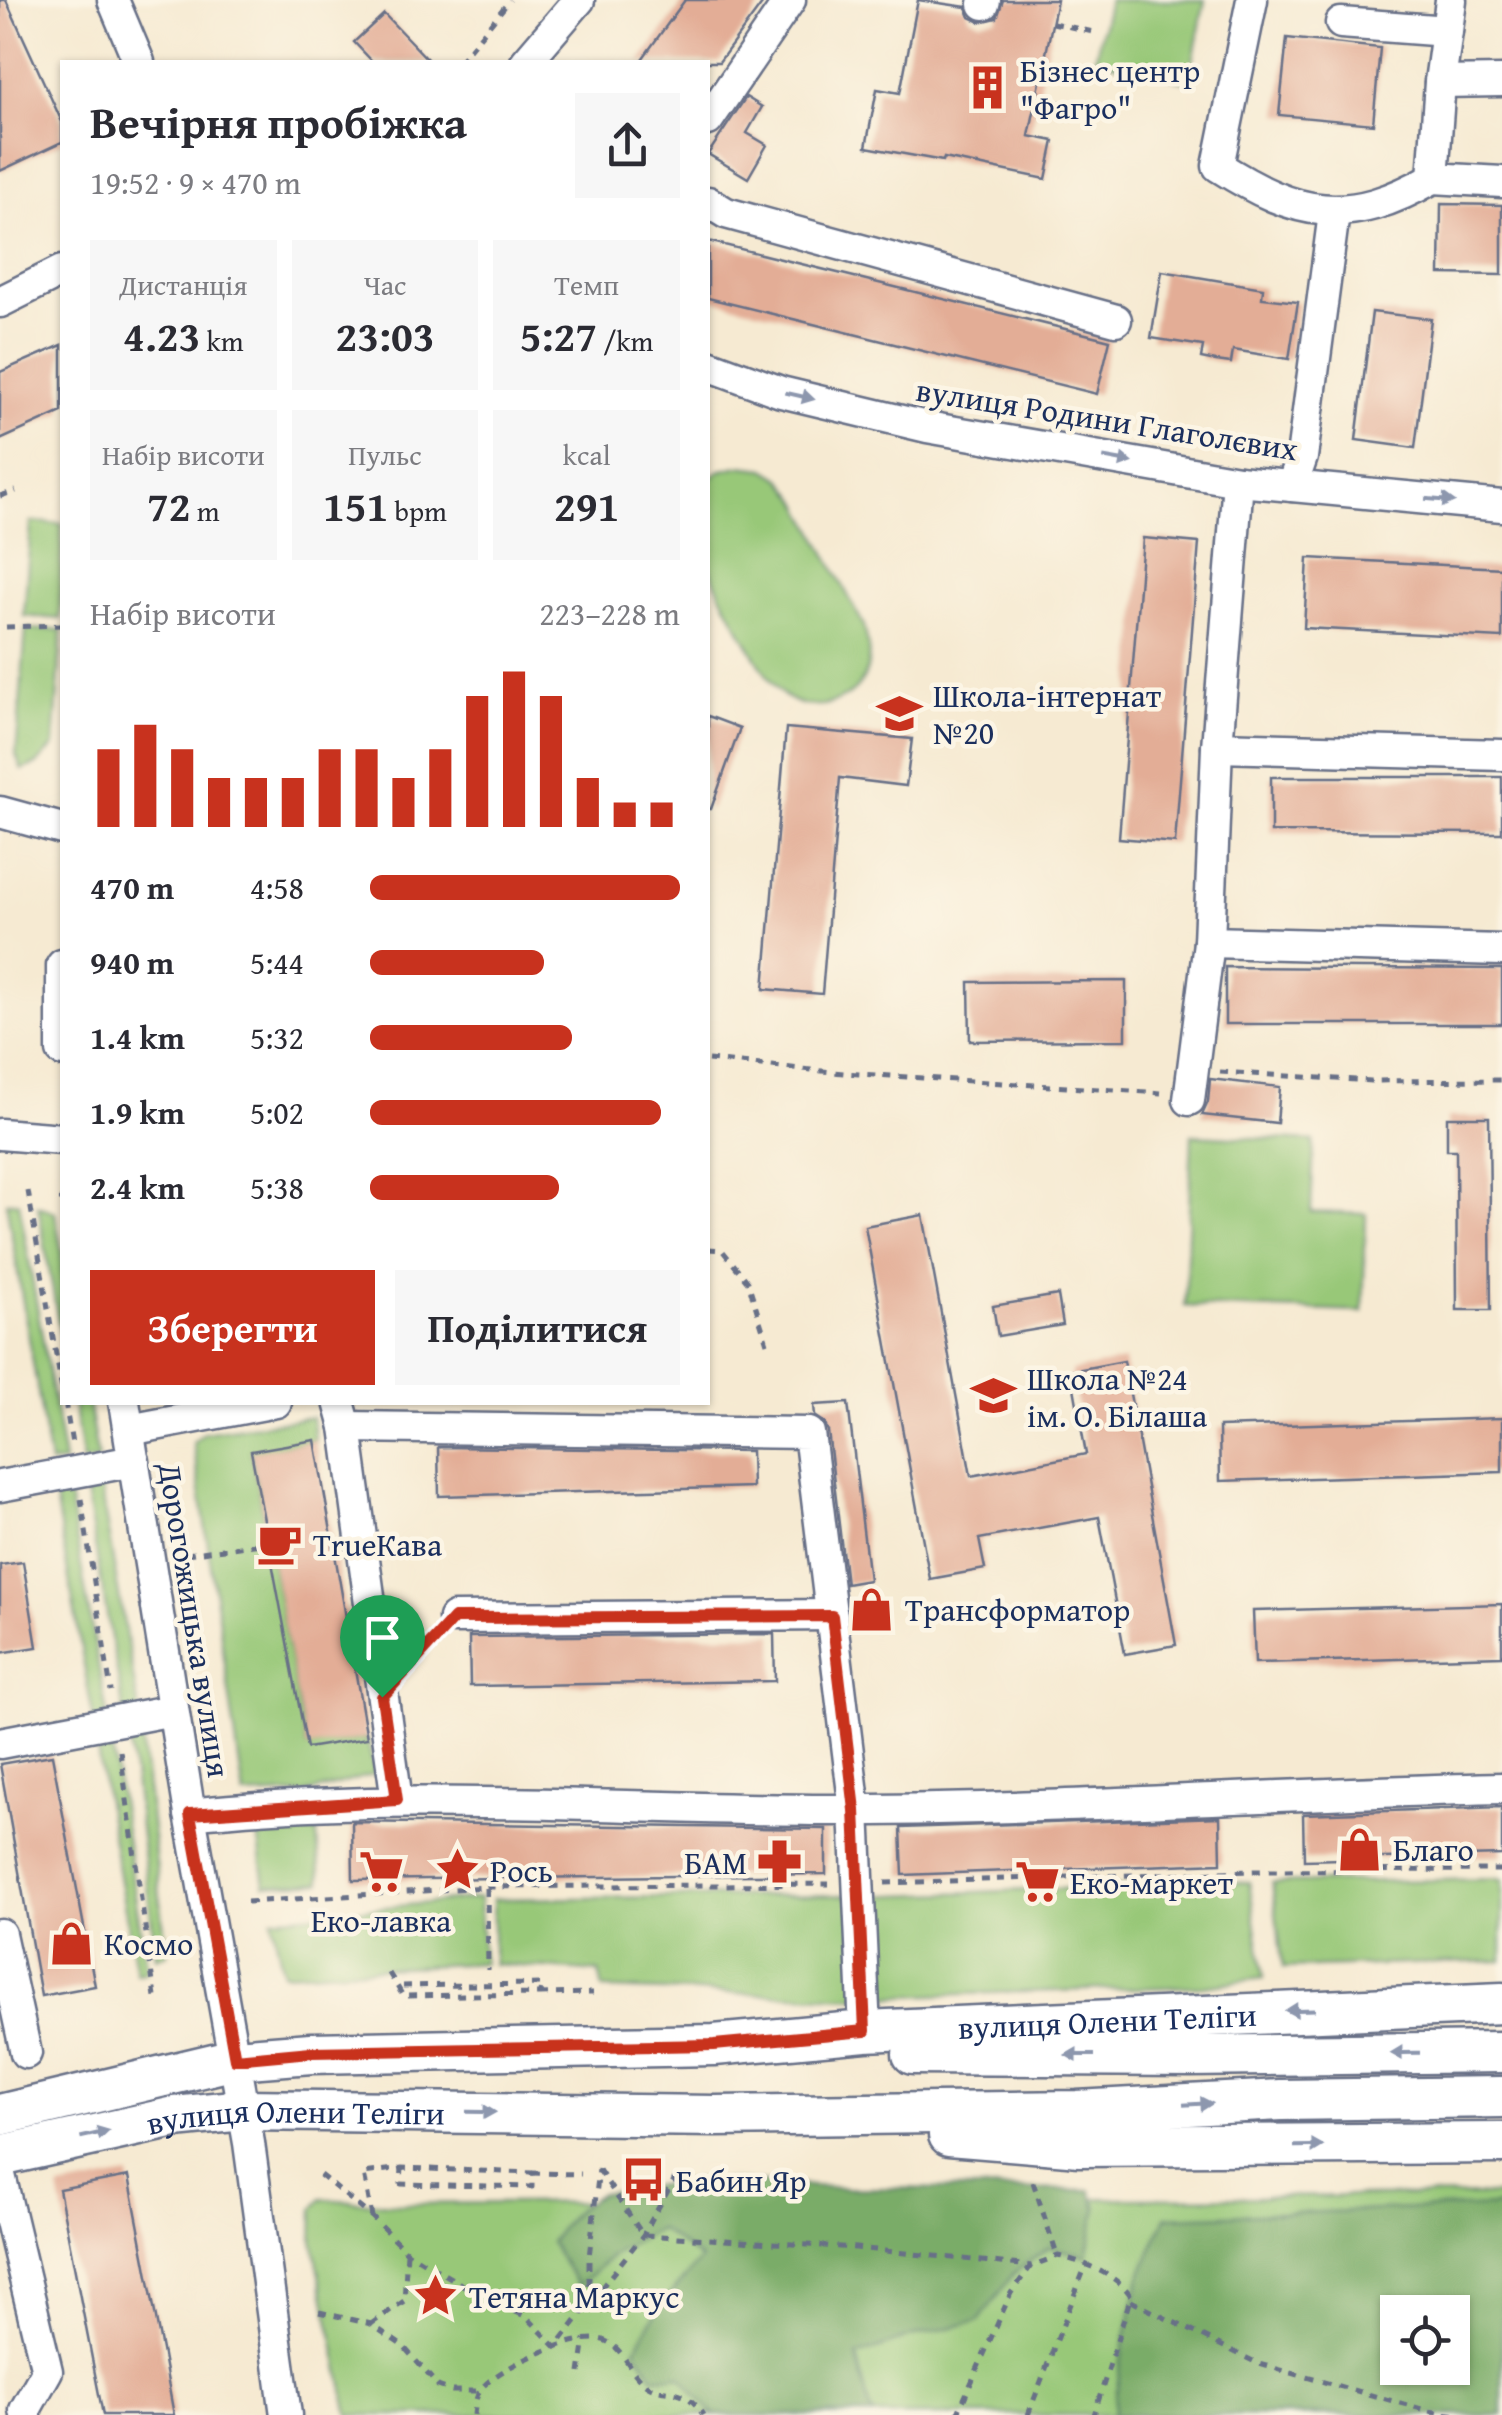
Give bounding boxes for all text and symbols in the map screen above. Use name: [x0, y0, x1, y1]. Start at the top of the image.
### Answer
place label: Бізнес центр "Фагро": [1020, 47, 1200, 131]
building icon: Бізнес центр "Фагро": [963, 64, 1011, 112]
text: Вечірня пробіжка: [90, 89, 467, 154]
button: share: [575, 93, 680, 198]
text: 19:52 · 9 × 470 m: [90, 159, 301, 206]
text: Дистанція: [119, 264, 247, 305]
text: Час: [364, 264, 406, 305]
text: Темп: [554, 264, 619, 305]
text: 4.23: [123, 305, 200, 366]
text: 23:03: [336, 305, 434, 366]
text: 5:27: [520, 305, 597, 366]
text: km: [200, 320, 244, 361]
text: /km: [597, 320, 653, 361]
street label: вулиця Родини Глаголєвих: [913, 366, 1302, 472]
one-way arrow: [785, 389, 816, 404]
text: Набір висоти: [102, 434, 265, 475]
text: Пульс: [348, 434, 422, 475]
text: kcal: [563, 434, 611, 475]
one-way arrow: [1103, 453, 1134, 468]
text: 72: [147, 475, 191, 536]
text: 151: [323, 475, 388, 536]
text: 291: [554, 475, 619, 536]
text: m: [191, 490, 220, 531]
text: bpm: [388, 490, 447, 531]
one-way arrow: [1425, 493, 1457, 509]
text: Набір висоти: [90, 590, 276, 637]
text: 223–228 m: [539, 590, 680, 637]
place label: Школа-інтернат №20: [933, 672, 1162, 756]
school or university icon: Школа-інтернат №20: [876, 689, 924, 737]
text: 470 m: [90, 864, 174, 911]
text: 4:58: [250, 864, 304, 911]
text: 940 m: [90, 939, 174, 986]
text: 5:44: [250, 939, 304, 986]
text: 1.4 km: [90, 1014, 185, 1061]
text: 5:32: [250, 1014, 304, 1061]
text: 1.9 km: [90, 1089, 185, 1136]
text: 5:02: [250, 1089, 304, 1136]
text: 2.4 km: [90, 1164, 185, 1211]
text: 5:38: [250, 1164, 304, 1211]
button: Зберегти: [90, 1270, 375, 1385]
button: Поділитися: [395, 1270, 680, 1385]
place label: Школа №24 ім. О. Білаша: [1027, 1355, 1208, 1439]
school or university icon: Школа №24 ім. О. Білаша: [970, 1372, 1018, 1420]
street label: Дорогожицька вулиця: [147, 1458, 243, 1781]
cafe icon: TrueКава: [256, 1520, 304, 1568]
place label: TrueКава: [313, 1521, 443, 1568]
shop icon: Трансформатор: [848, 1585, 896, 1633]
place label: Трансформатор: [905, 1586, 1130, 1633]
pin: [340, 1595, 425, 1698]
icon: arrive: [355, 1610, 410, 1665]
shop icon: Благо: [1336, 1825, 1384, 1873]
place label: Благо: [1393, 1826, 1474, 1873]
pharmacy icon: БАМ: [756, 1838, 804, 1886]
place label: БАМ: [684, 1839, 747, 1886]
place icon: Рось: [433, 1846, 481, 1894]
place label: Рось: [490, 1847, 553, 1894]
supermarket icon: Еко-лавка: [357, 1848, 405, 1896]
supermarket icon: Еко-маркет: [1013, 1858, 1061, 1906]
place label: Еко-маркет: [1070, 1859, 1233, 1906]
place label: Еко-лавка: [311, 1897, 452, 1944]
shop icon: Космо: [47, 1919, 95, 1967]
place label: Космо: [104, 1920, 193, 1967]
street label: вулиця Олени Теліги: [957, 1990, 1258, 2050]
one-way arrow: [1283, 2003, 1315, 2019]
one-way arrow: [1388, 2046, 1420, 2062]
one-way arrow: [1063, 2047, 1095, 2063]
street label: вулиця Олени Теліги: [142, 2086, 445, 2146]
one-way arrow: [1182, 2096, 1214, 2112]
one-way arrow: [465, 2104, 497, 2120]
one-way arrow: [80, 2126, 111, 2141]
one-way arrow: [1294, 2137, 1326, 2153]
bus stop icon: Бабин Яр: [619, 2156, 667, 2204]
place label: Бабин Яр: [676, 2157, 806, 2204]
place icon: Тетяна Маркус: [412, 2272, 460, 2320]
place label: Тетяна Маркус: [469, 2273, 679, 2320]
map controls: [1380, 2295, 1470, 2385]
button: locate: [1380, 2295, 1470, 2385]

